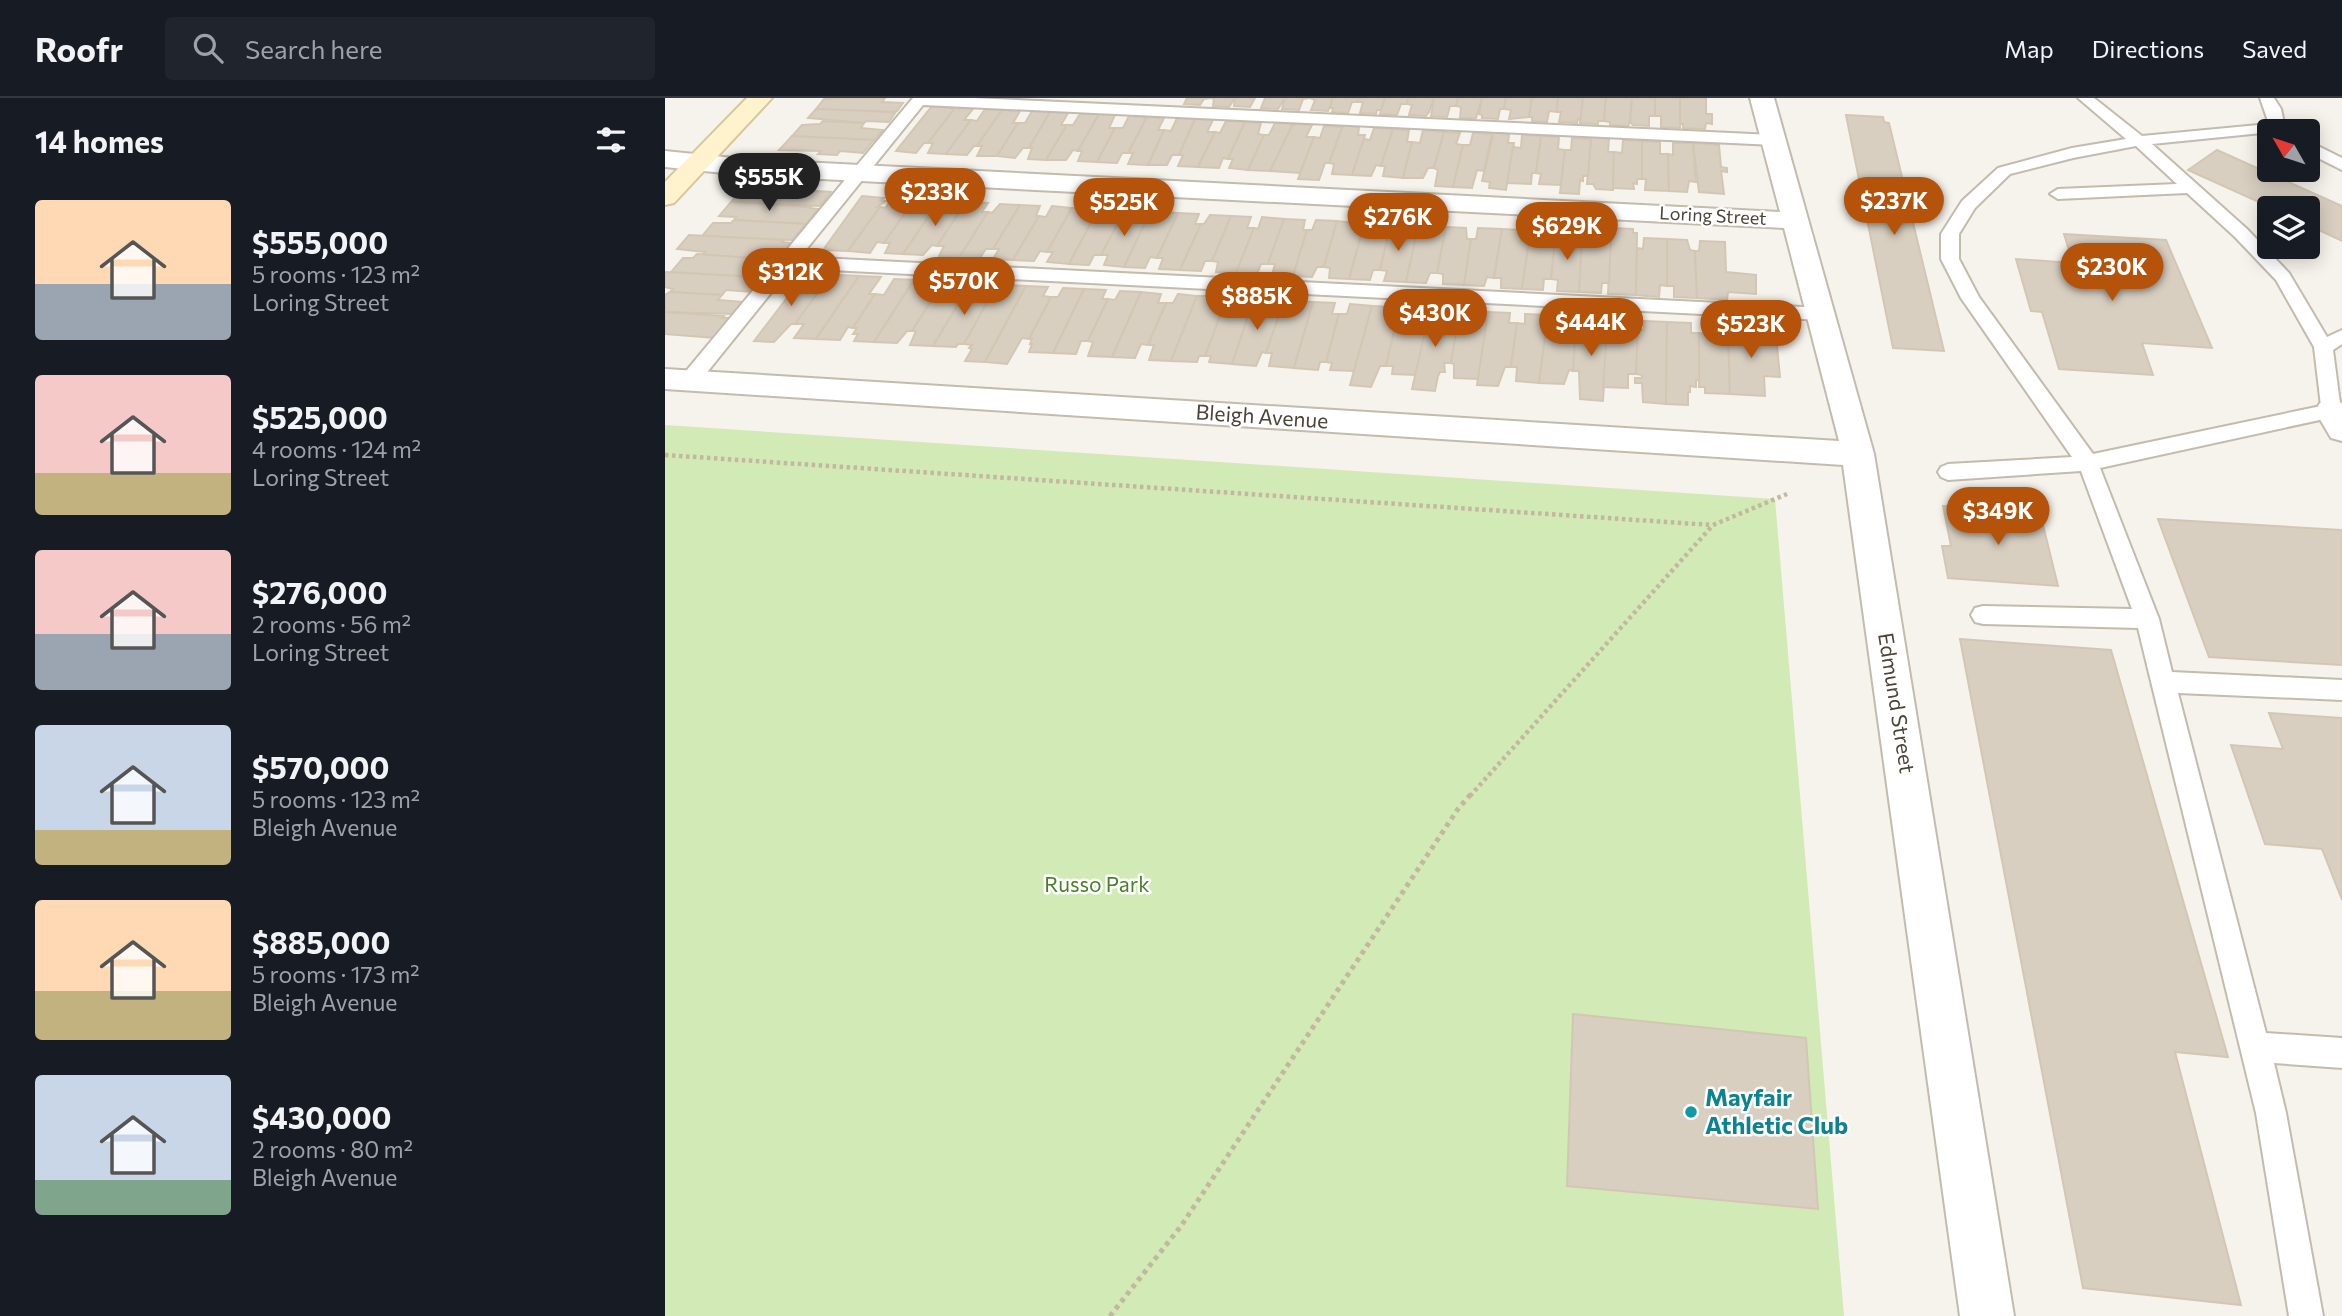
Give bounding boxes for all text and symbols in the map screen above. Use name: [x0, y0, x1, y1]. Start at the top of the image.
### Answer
search box: [165, 17, 655, 80]
text: Roofr: [35, 28, 123, 69]
icon: search: [189, 29, 227, 67]
text: Search here: [245, 33, 383, 64]
text: Map: [2004, 34, 2054, 63]
text: Directions: [2092, 34, 2204, 63]
text: Saved: [2242, 34, 2307, 63]
north arrow: [2257, 119, 2321, 182]
map controls: [2257, 119, 2320, 259]
icon: filters: [592, 121, 630, 159]
text: 14 homes: [35, 122, 164, 159]
pin: $555K: [720, 153, 818, 213]
text: $555K: [734, 162, 804, 190]
pin: $233K: [886, 169, 984, 228]
text: $233K: [900, 177, 970, 205]
pin: $525K: [1075, 178, 1173, 238]
pin: $237K: [1845, 178, 1943, 237]
text: $237K: [1860, 186, 1928, 214]
text: $525K: [1089, 187, 1159, 215]
pin: $276K: [1349, 194, 1447, 253]
button: layers: [2257, 196, 2320, 259]
street label: Loring Street: [1659, 201, 1767, 229]
text: $276K: [1364, 202, 1432, 230]
pin: $629K: [1518, 202, 1616, 262]
text: $629K: [1532, 211, 1602, 239]
text: $555,000: [252, 223, 388, 260]
icon: home: [91, 228, 175, 312]
pin: $230K: [2063, 244, 2161, 303]
pin: $312K: [742, 248, 840, 308]
text: $230K: [2076, 252, 2148, 280]
text: $312K: [758, 257, 824, 285]
pin: $570K: [915, 258, 1013, 317]
text: 5 rooms · 123 m²: [252, 260, 420, 288]
text: $570K: [929, 266, 999, 294]
pin: $885K: [1208, 272, 1306, 332]
text: $885K: [1221, 281, 1293, 309]
text: Loring Street: [252, 288, 389, 316]
pin: $430K: [1386, 289, 1484, 349]
text: $430K: [1399, 298, 1471, 326]
pin: $444K: [1542, 299, 1640, 358]
pin: $523K: [1702, 300, 1800, 360]
text: $444K: [1555, 307, 1627, 335]
text: $523K: [1716, 309, 1786, 337]
text: $525,000: [252, 398, 388, 435]
street label: Bleigh Avenue: [1195, 398, 1329, 433]
icon: home: [91, 403, 175, 487]
text: 4 rooms · 124 m²: [252, 435, 421, 463]
text: Loring Street: [252, 463, 389, 491]
pin: $349K: [1949, 488, 2047, 547]
text: $349K: [1963, 496, 2033, 524]
text: $276,000: [252, 573, 387, 610]
icon: home: [91, 578, 175, 662]
text: 2 rooms · 56 m²: [252, 610, 411, 638]
street label: Edmund Street: [1874, 631, 1921, 775]
text: Loring Street: [252, 638, 389, 666]
text: $570,000: [252, 748, 389, 785]
icon: home: [91, 753, 175, 837]
text: 5 rooms · 123 m²: [252, 785, 420, 813]
text: Bleigh Avenue: [252, 813, 397, 841]
park label: Russo Park: [1044, 871, 1150, 896]
text: $885,000: [252, 923, 390, 960]
icon: home: [91, 928, 175, 1012]
text: 5 rooms · 173 m²: [252, 960, 419, 988]
text: Bleigh Avenue: [252, 988, 397, 1016]
place label: Mayfair Athletic Club: [1705, 1082, 1848, 1139]
text: $430,000: [252, 1098, 392, 1135]
icon: home: [91, 1103, 175, 1187]
marker: Mayfair Athletic Club: [1683, 1104, 1699, 1120]
text: 2 rooms · 80 m²: [252, 1135, 413, 1163]
text: Bleigh Avenue: [252, 1163, 397, 1191]

